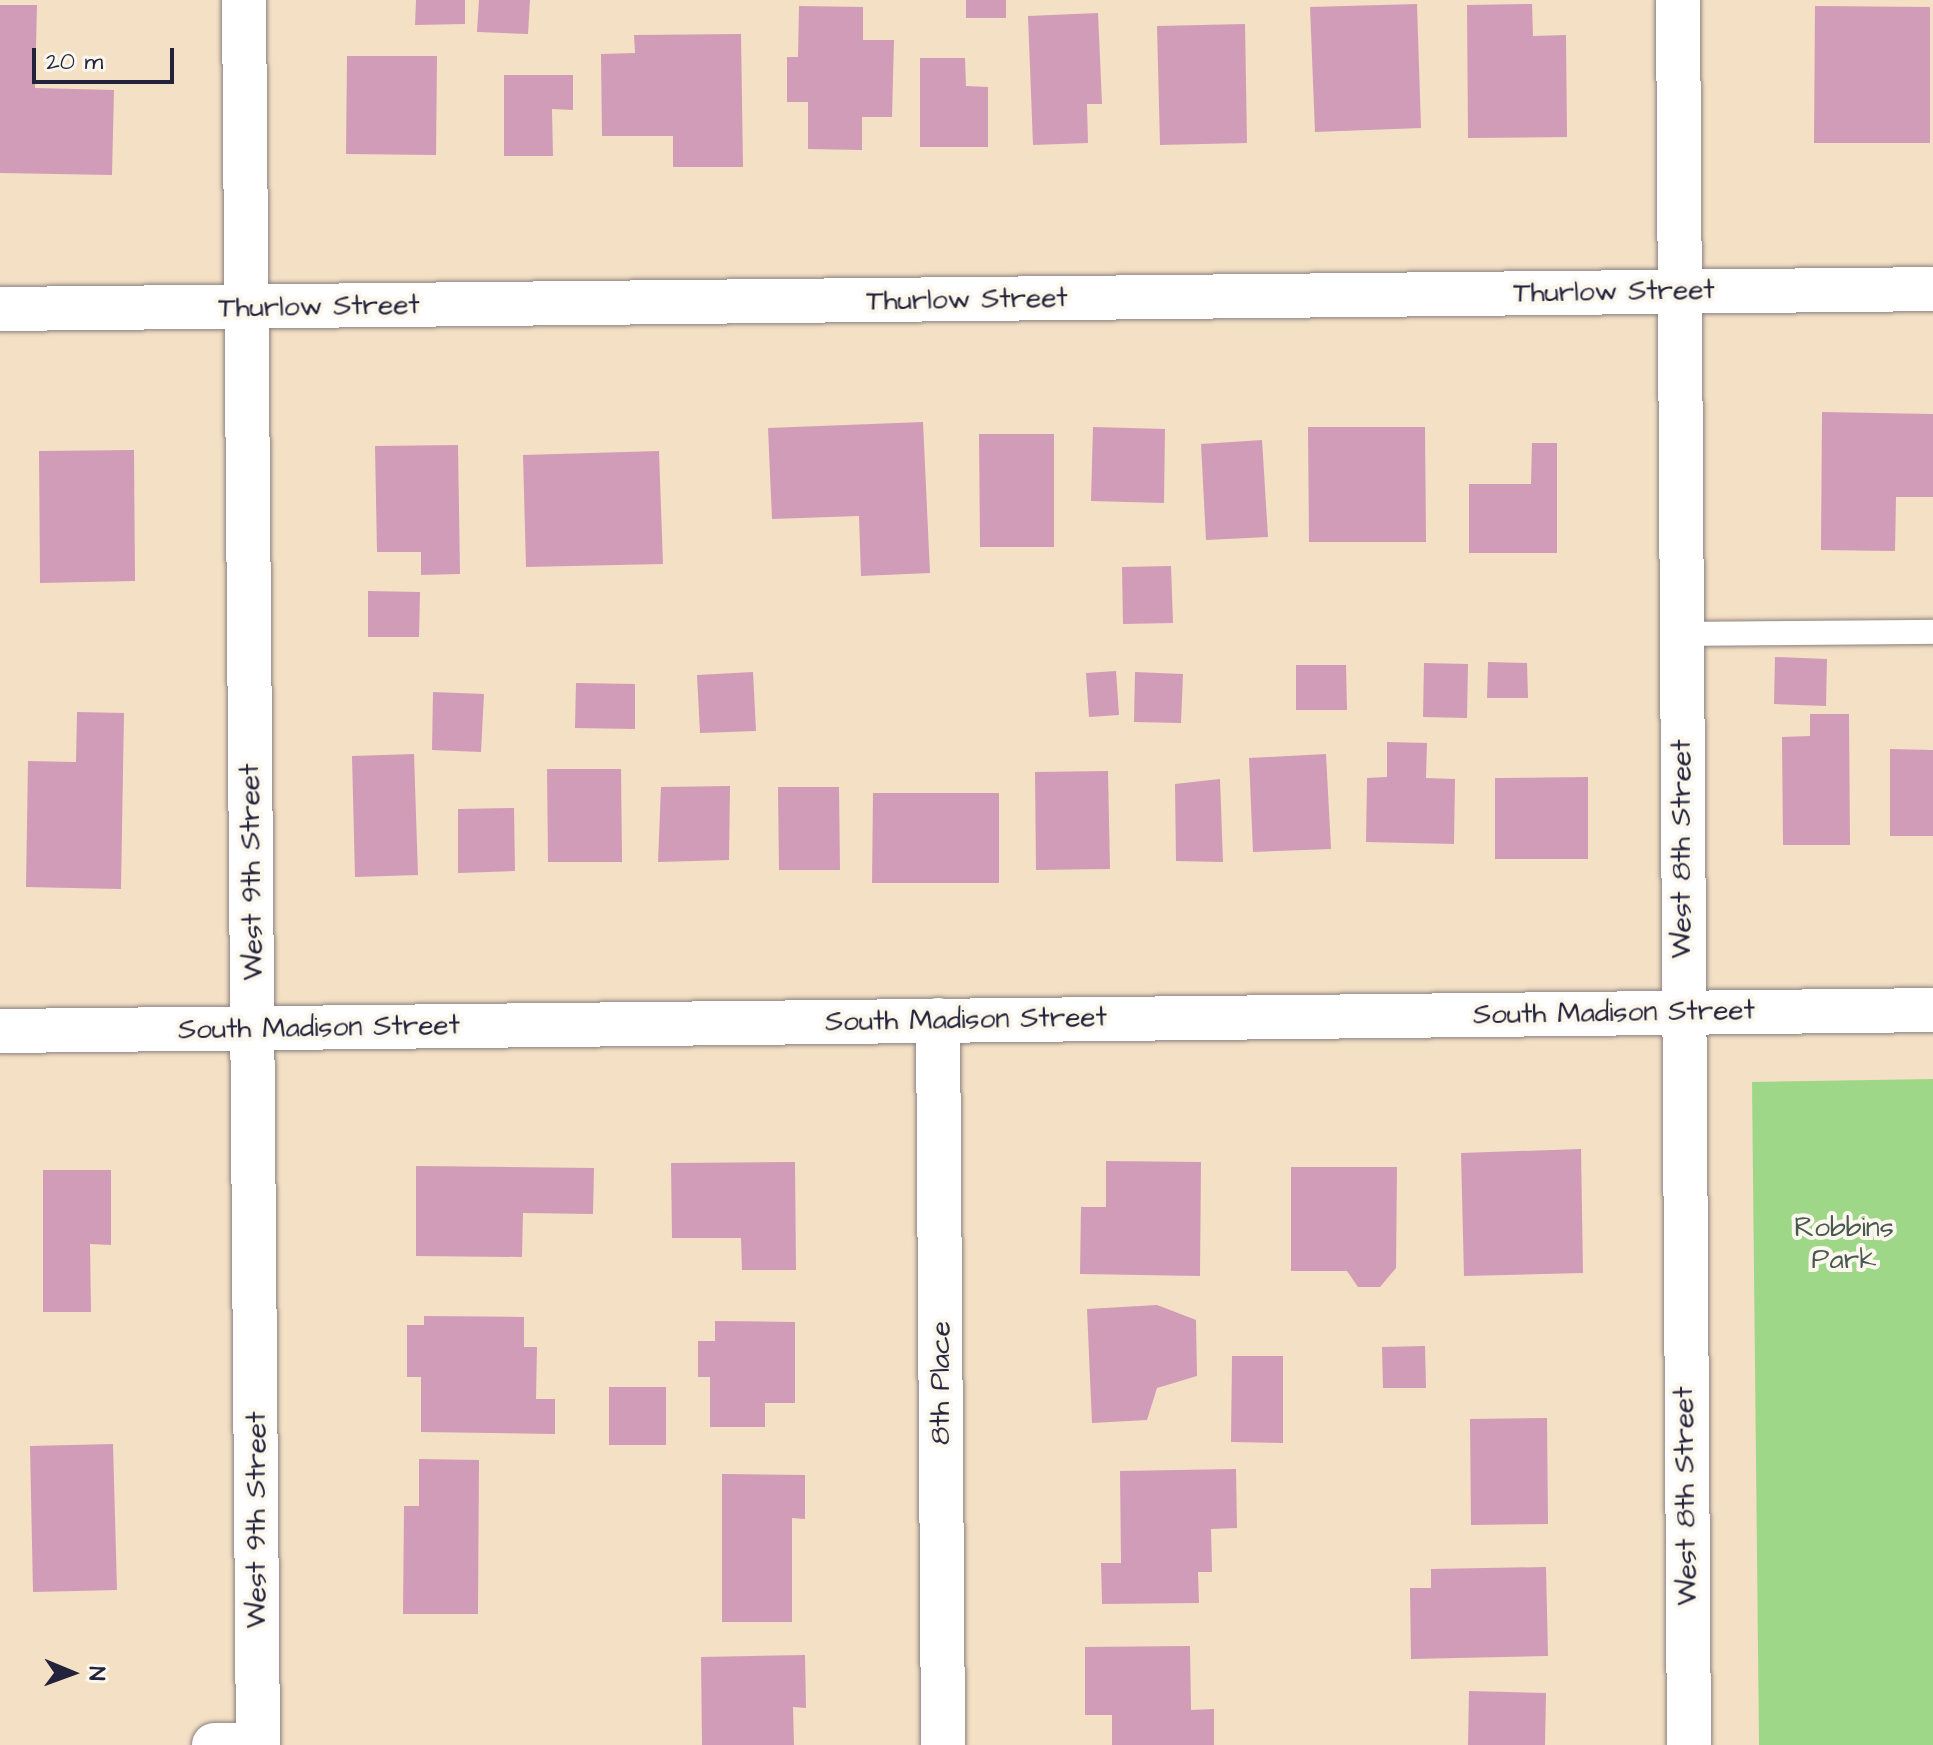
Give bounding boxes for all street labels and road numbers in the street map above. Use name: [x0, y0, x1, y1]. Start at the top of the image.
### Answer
street label: Thurlow Street: [1513, 273, 1715, 311]
street label: Thurlow Street: [866, 281, 1068, 319]
street label: Thurlow Street: [218, 288, 420, 326]
street label: West 8th Street: [1665, 740, 1699, 958]
street label: West 9th Street: [233, 763, 271, 981]
street label: South Madison Street: [1473, 994, 1755, 1032]
street label: South Madison Street: [825, 1001, 1107, 1039]
street label: South Madison Street: [178, 1009, 460, 1047]
street label: 8th Place: [924, 1321, 958, 1445]
street label: West 8th Street: [1667, 1386, 1705, 1606]
street label: West 9th Street: [240, 1412, 274, 1628]

